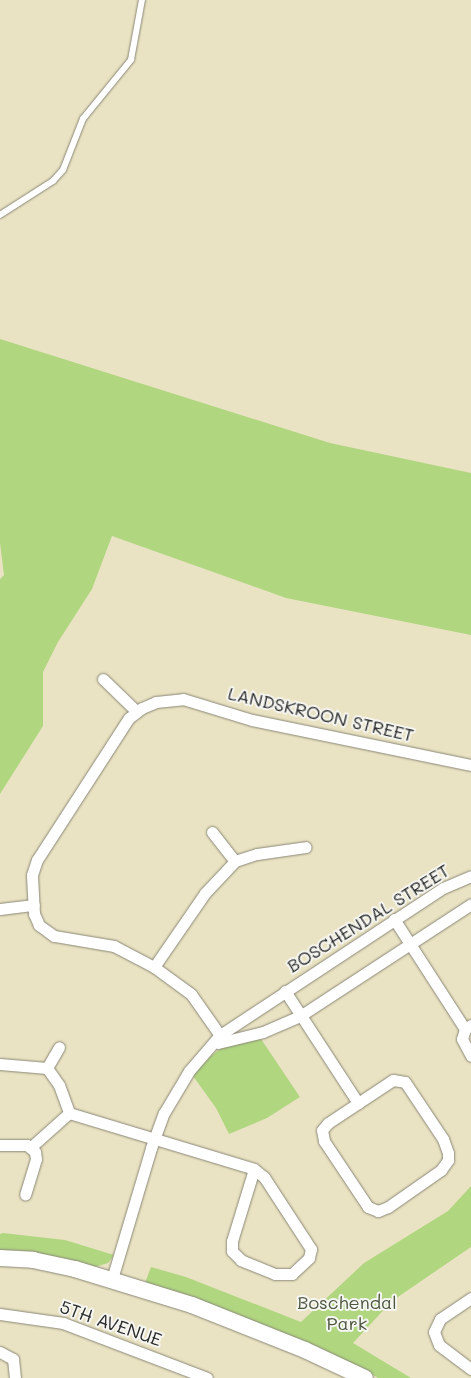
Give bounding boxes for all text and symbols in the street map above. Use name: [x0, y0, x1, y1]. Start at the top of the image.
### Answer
street label: LANDSKROON STREET: [226, 682, 416, 746]
street label: BOSCHENDAL STREET: [283, 859, 453, 977]
park label: Boschendal Park: [297, 1292, 397, 1335]
street label: 5TH AVENUE: [57, 1295, 165, 1351]

